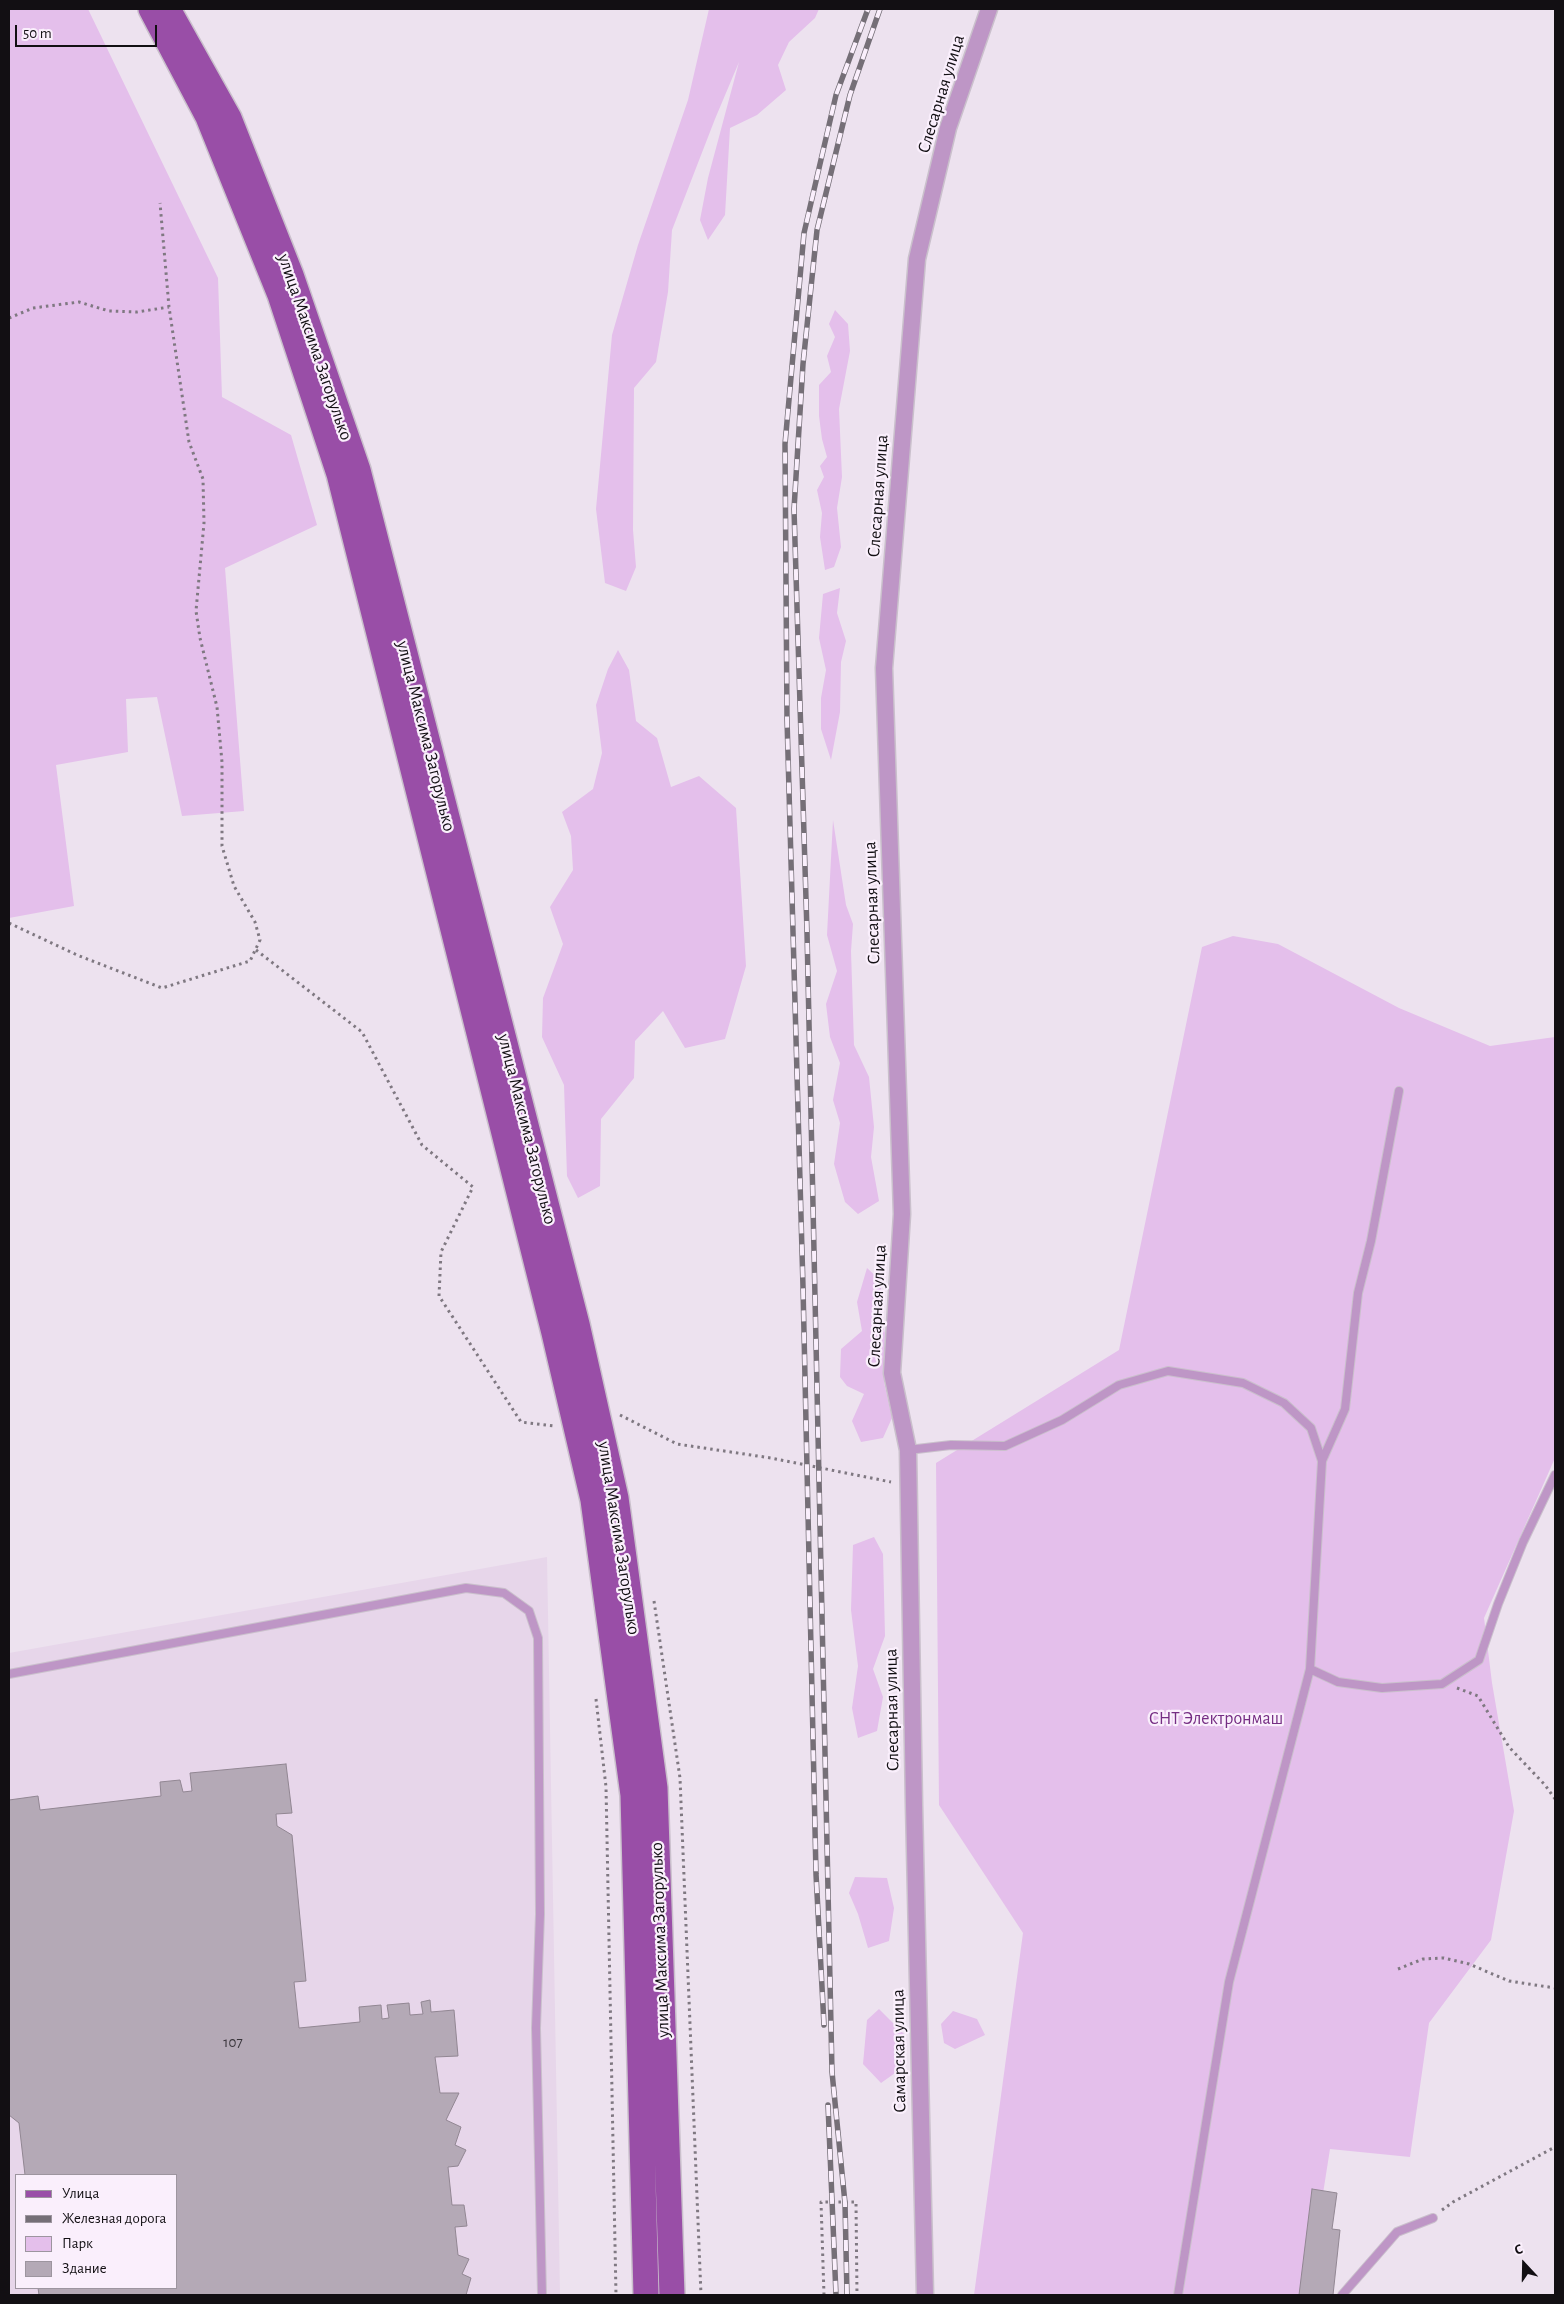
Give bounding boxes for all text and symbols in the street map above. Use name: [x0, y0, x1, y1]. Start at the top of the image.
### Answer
scale bar: [18, 15, 160, 47]
text: 50 m: [23, 26, 52, 41]
street label: Слесарная улица: [913, 32, 969, 156]
street label: улица Максима Загорулько: [273, 251, 357, 443]
street label: Слесарная улица: [863, 434, 893, 558]
street label: улица Максима Загорулько: [392, 638, 460, 834]
street label: Слесарная улица: [859, 841, 885, 965]
street label: улица Максима Загорулько: [493, 1031, 561, 1227]
street label: Слесарная улица: [863, 1244, 891, 1368]
street label: улица Максима Загорулько: [593, 1440, 645, 1636]
street label: Слесарная улица: [880, 1648, 904, 1772]
park label: СНТ Электронмаш: [1149, 1708, 1283, 1730]
street label: улица Максима Загорулько: [646, 1842, 674, 2038]
street label: Самарская улица: [887, 1989, 911, 2113]
house number: 107: [223, 2033, 243, 2051]
legend: [15, 2174, 178, 2289]
text: Улица: [62, 2186, 99, 2201]
text: Железная дорога: [62, 2211, 166, 2226]
text: Парк: [62, 2236, 93, 2251]
north arrow: [1499, 2239, 1549, 2289]
text: С: [1512, 2242, 1525, 2258]
text: Здание: [62, 2261, 107, 2276]

